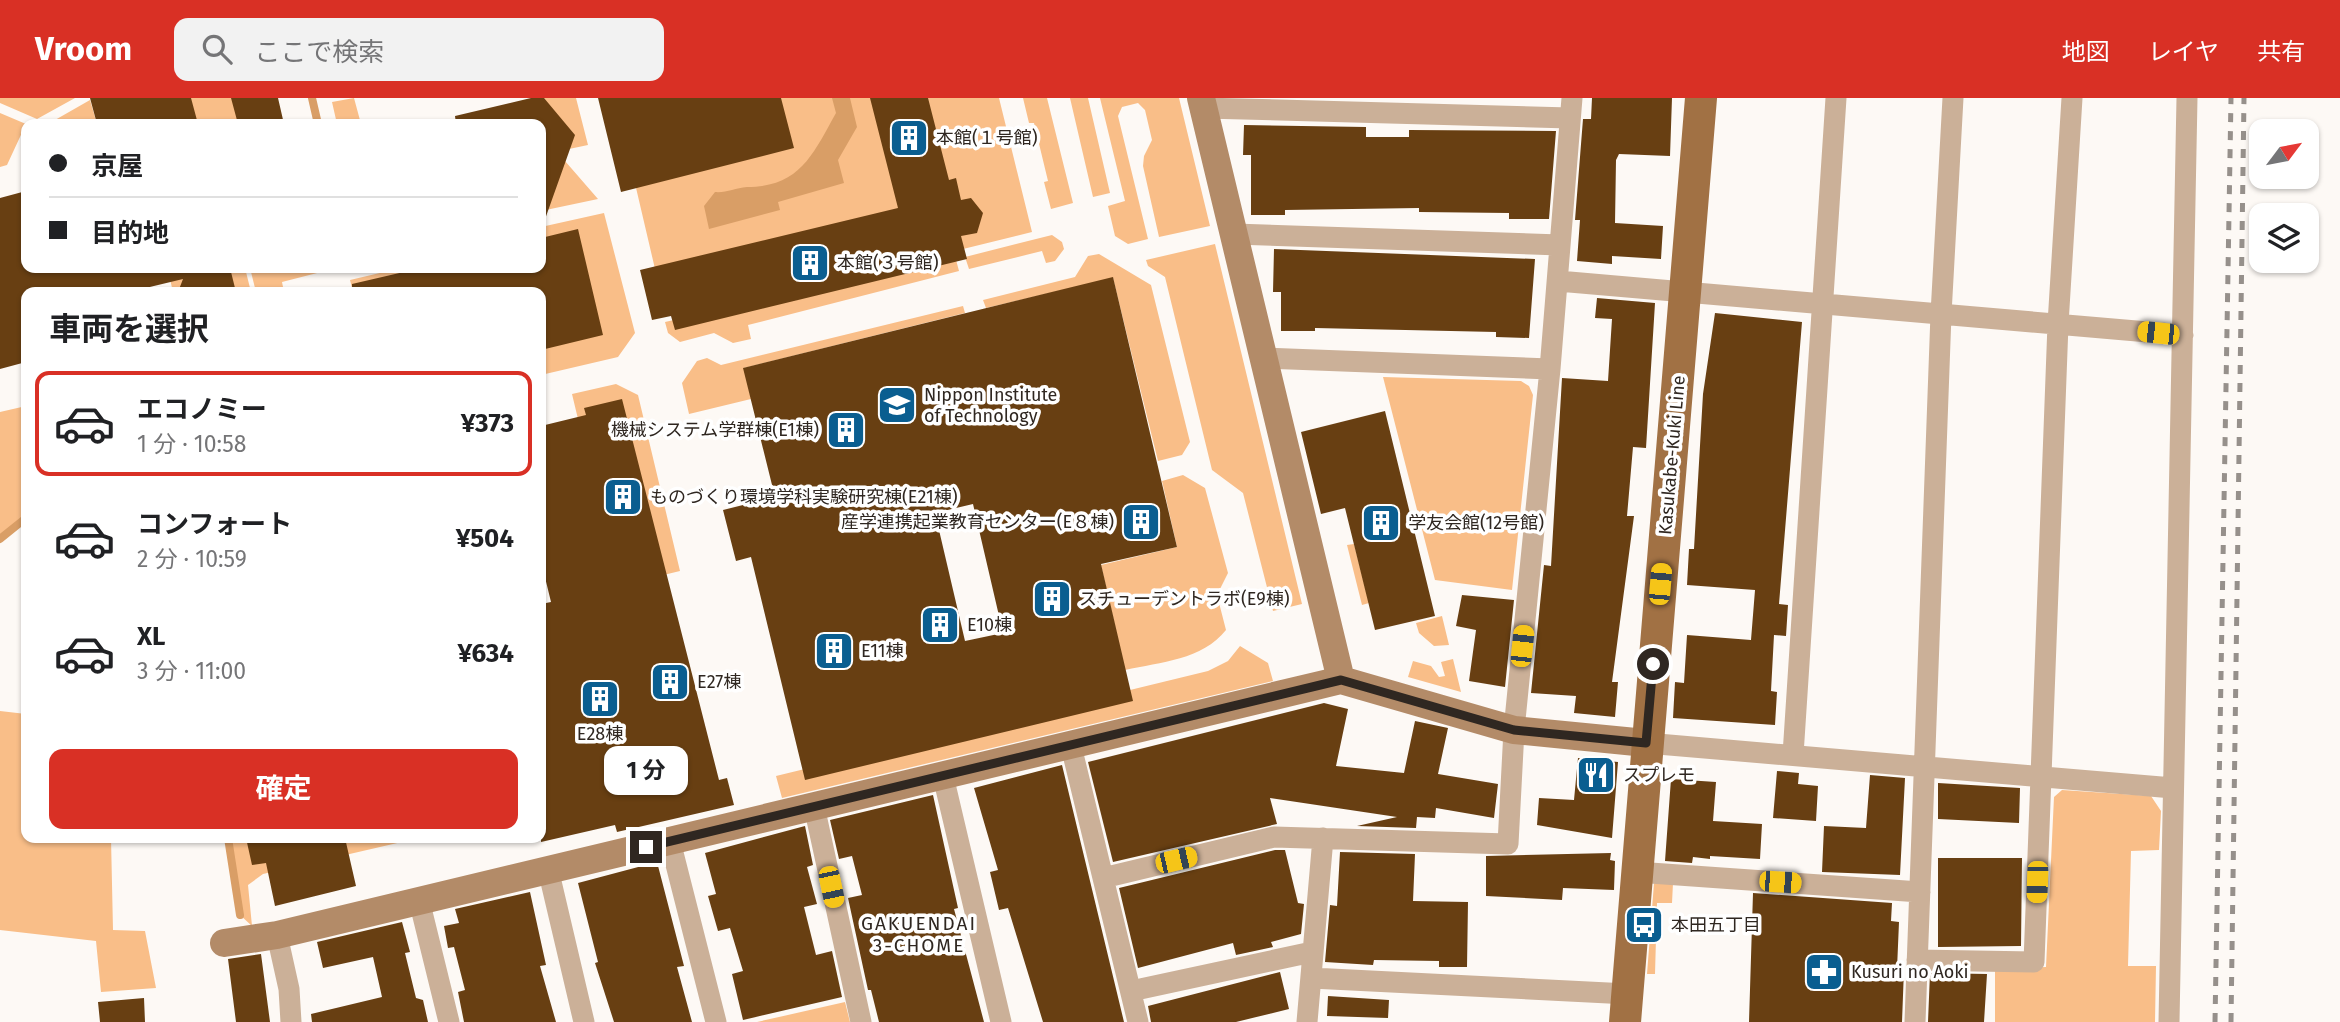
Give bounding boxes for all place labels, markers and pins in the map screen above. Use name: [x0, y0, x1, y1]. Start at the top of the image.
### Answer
building icon: 本館(１号館): [888, 117, 930, 159]
place label: 本館(１号館): [936, 127, 1038, 149]
building icon: 本館(３号館): [789, 242, 831, 284]
place label: 本館(３号館): [837, 252, 939, 274]
school or university icon: Nippon Institute of Technology: [876, 384, 918, 426]
place label: Nippon Institute of Technology: [924, 384, 1057, 427]
building icon: 機械システム学群棟(E1棟): [825, 409, 867, 451]
place label: 機械システム学群棟(E1棟): [611, 419, 819, 441]
building icon: ものづくり環境学科実験研究棟(E21棟): [602, 476, 644, 518]
place label: ものづくり環境学科実験研究棟(E21棟): [650, 486, 958, 508]
building icon: 産学連携起業教育センター(E８棟): [1120, 501, 1162, 543]
building icon: 学友会館(12号館): [1360, 502, 1402, 544]
place label: 産学連携起業教育センター(E８棟): [841, 511, 1114, 533]
place label: 学友会館(12号館): [1408, 512, 1544, 534]
building icon: スチューデントラボ(E9棟): [1031, 578, 1073, 620]
place label: スチューデントラボ(E9棟): [1079, 588, 1290, 610]
building icon: E10棟: [919, 604, 961, 646]
place label: E10棟: [967, 614, 1012, 636]
building icon: E11棟: [813, 630, 855, 672]
place label: E11棟: [861, 640, 904, 662]
building icon: E27棟: [649, 661, 691, 703]
place label: E27棟: [697, 671, 741, 693]
building icon: E28棟: [579, 678, 621, 720]
place label: E28棟: [577, 723, 623, 745]
restaurant icon: スプレモ: [1575, 754, 1617, 796]
place label: スプレモ: [1623, 764, 1695, 786]
bus stop icon: 本田五丁目: [1623, 904, 1665, 946]
place label: 本田五丁目: [1671, 914, 1761, 936]
pharmacy icon: Kusuri no Aoki: [1803, 951, 1845, 993]
place label: Kusuri no Aoki: [1851, 961, 1969, 983]

